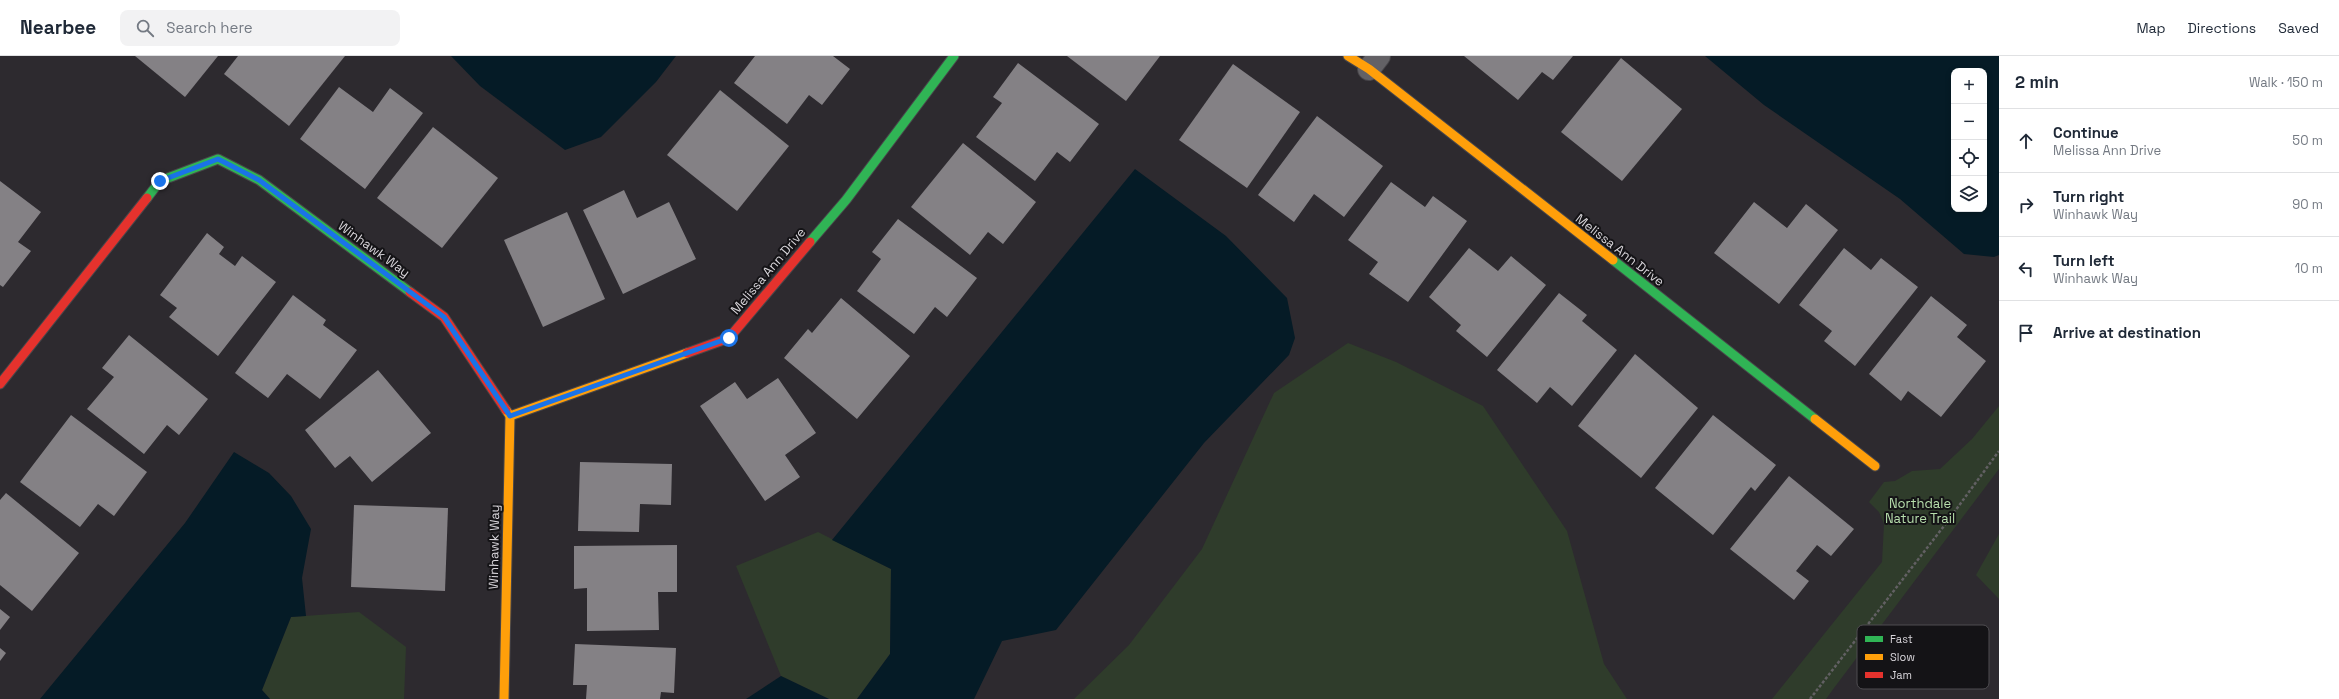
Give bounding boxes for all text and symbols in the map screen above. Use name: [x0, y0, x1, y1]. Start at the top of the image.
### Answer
search box: [120, 10, 400, 46]
text: Nearbee: [20, 15, 96, 40]
icon: search: [134, 17, 156, 39]
text: Search here: [166, 18, 253, 37]
text: Map: [2136, 19, 2166, 37]
text: Directions: [2188, 19, 2256, 37]
text: Saved: [2278, 19, 2319, 37]
map controls: [1951, 68, 1987, 212]
button: +: [1951, 68, 1987, 104]
text: 2 min: [2015, 71, 2059, 93]
text: Walk · 150 m: [2249, 74, 2323, 91]
button: −: [1951, 104, 1987, 140]
text: Continue: [2053, 123, 2119, 142]
icon: ahead: [2015, 130, 2037, 152]
text: 50 m: [2292, 132, 2323, 149]
button: locate: [1951, 140, 1987, 176]
text: Melissa Ann Drive: [2053, 142, 2161, 159]
route end: [151, 172, 169, 190]
button: layers: [1951, 176, 1987, 212]
text: Turn right: [2053, 187, 2124, 206]
icon: right: [2015, 194, 2037, 216]
text: 90 m: [2292, 196, 2323, 213]
text: Winhawk Way: [2053, 206, 2138, 223]
street label: Melissa Ann Drive: [1572, 210, 1668, 290]
street label: Winhawk Way: [335, 217, 413, 281]
street label: Melissa Ann Drive: [727, 224, 809, 318]
text: Turn left: [2053, 251, 2115, 270]
icon: left: [2015, 258, 2037, 280]
text: 10 m: [2295, 260, 2323, 277]
text: Winhawk Way: [2053, 270, 2138, 287]
icon: arrive: [2015, 322, 2037, 344]
text: Arrive at destination: [2053, 323, 2201, 342]
route start: [720, 329, 738, 347]
park label: Northdale Nature Trail: [1885, 495, 1955, 527]
street label: Winhawk Way: [485, 504, 503, 590]
legend: [1857, 625, 1989, 689]
text: Fast: [1890, 632, 1913, 646]
text: Slow: [1890, 650, 1915, 664]
text: Jam: [1890, 668, 1912, 682]

